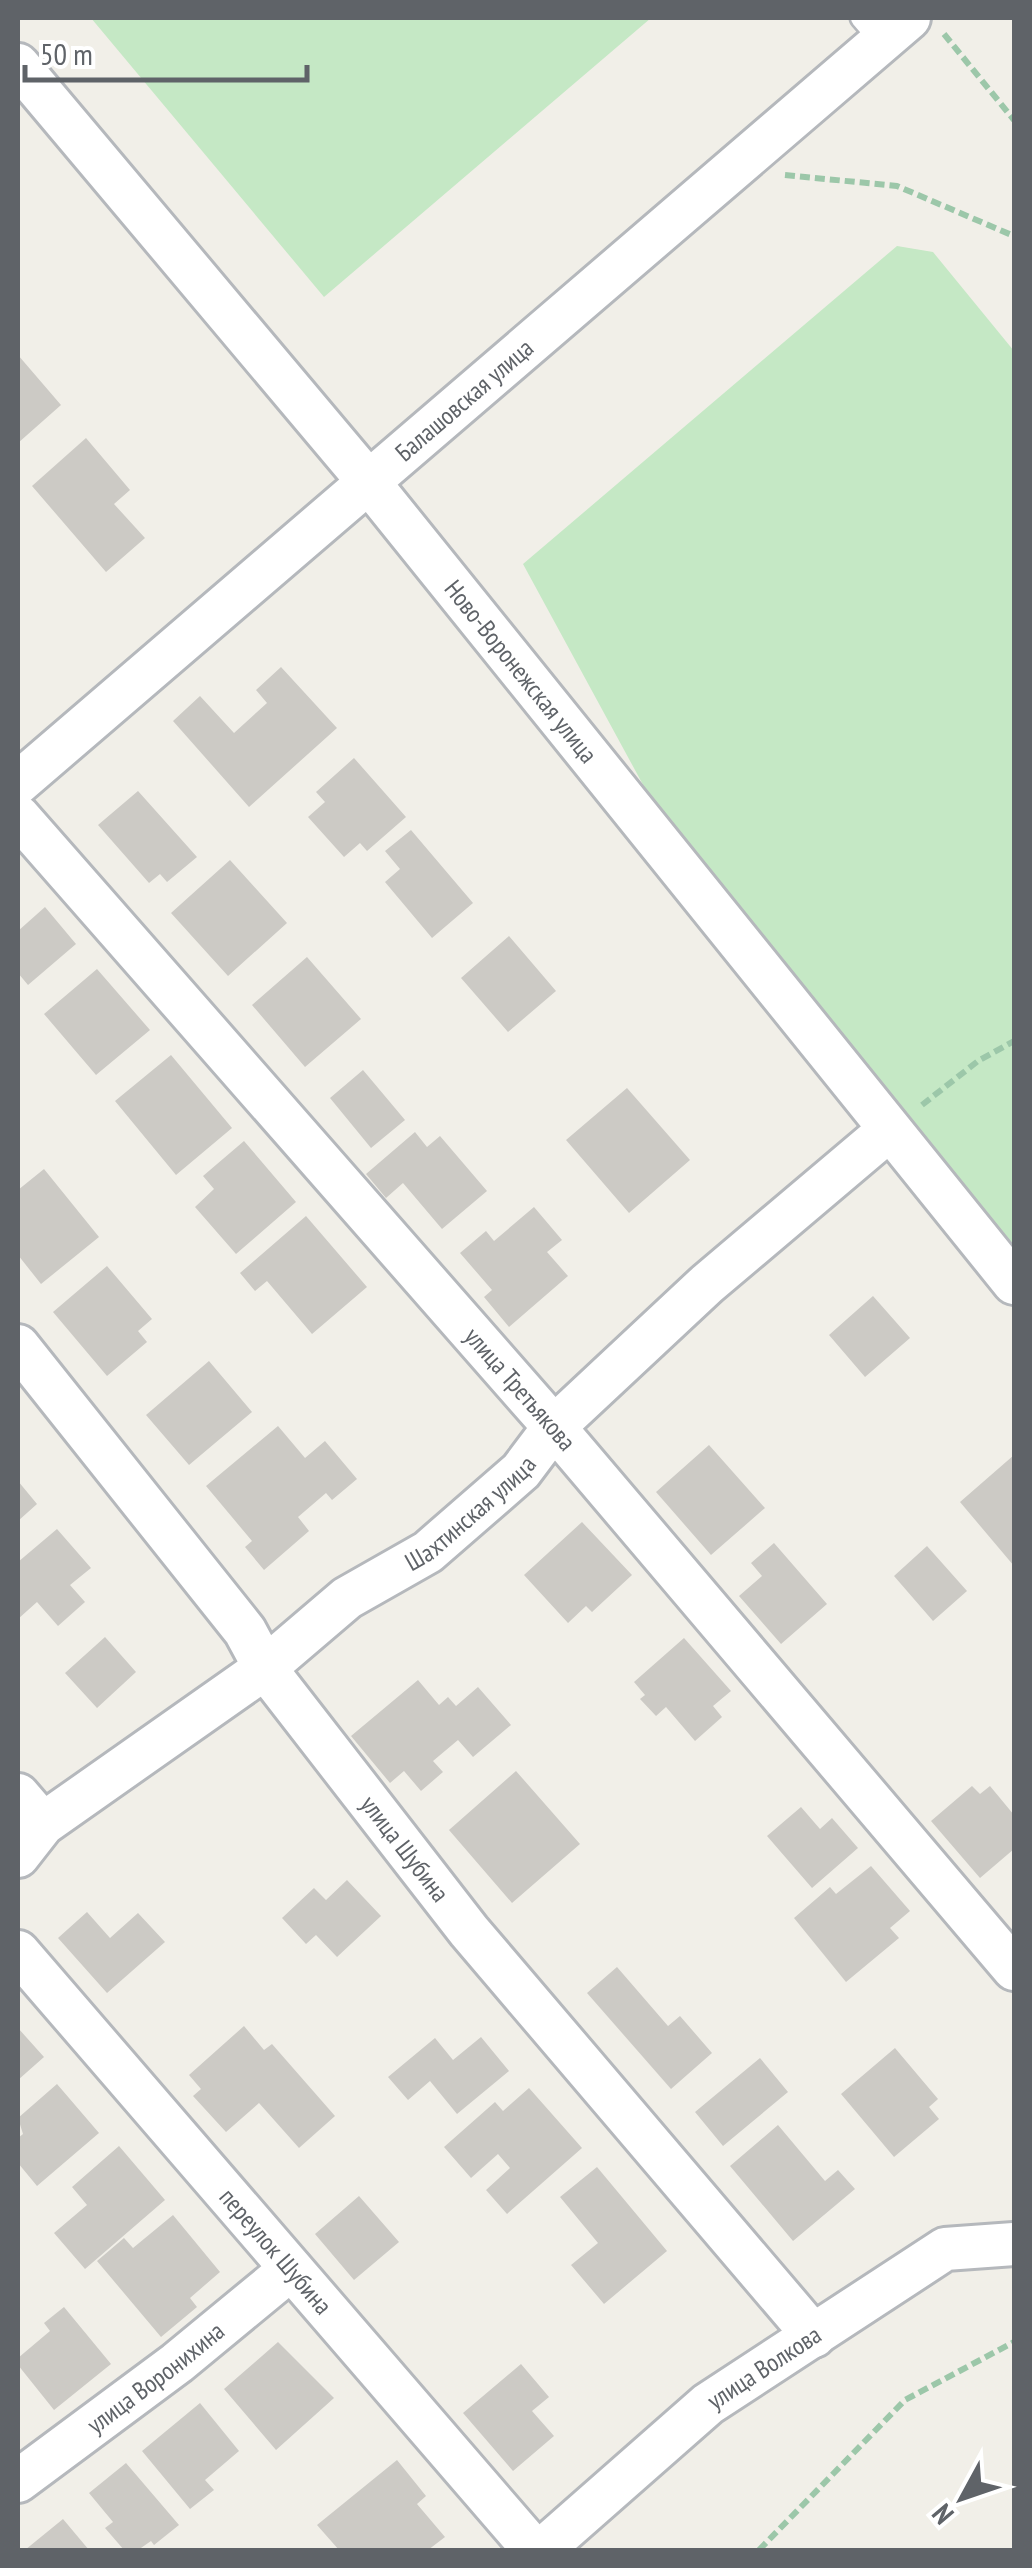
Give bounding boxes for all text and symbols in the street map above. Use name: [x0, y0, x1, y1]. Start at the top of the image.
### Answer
scale bar: [25, 20, 308, 82]
text: 50 m: [40, 34, 93, 73]
street label: Балашовская улица: [388, 332, 540, 468]
street label: Ново-Воронежская улица: [438, 573, 604, 769]
street label: улица Третьякова: [458, 1321, 583, 1457]
street label: Шахтинская улица: [399, 1449, 543, 1578]
street label: улица Шубина: [354, 1789, 456, 1908]
street label: переулок Шубина: [213, 2181, 339, 2321]
street label: улица Воронихина: [80, 2315, 231, 2440]
street label: улица Волкова: [701, 2318, 827, 2416]
north arrow: [912, 2448, 1012, 2548]
text: N: [923, 2497, 961, 2532]

